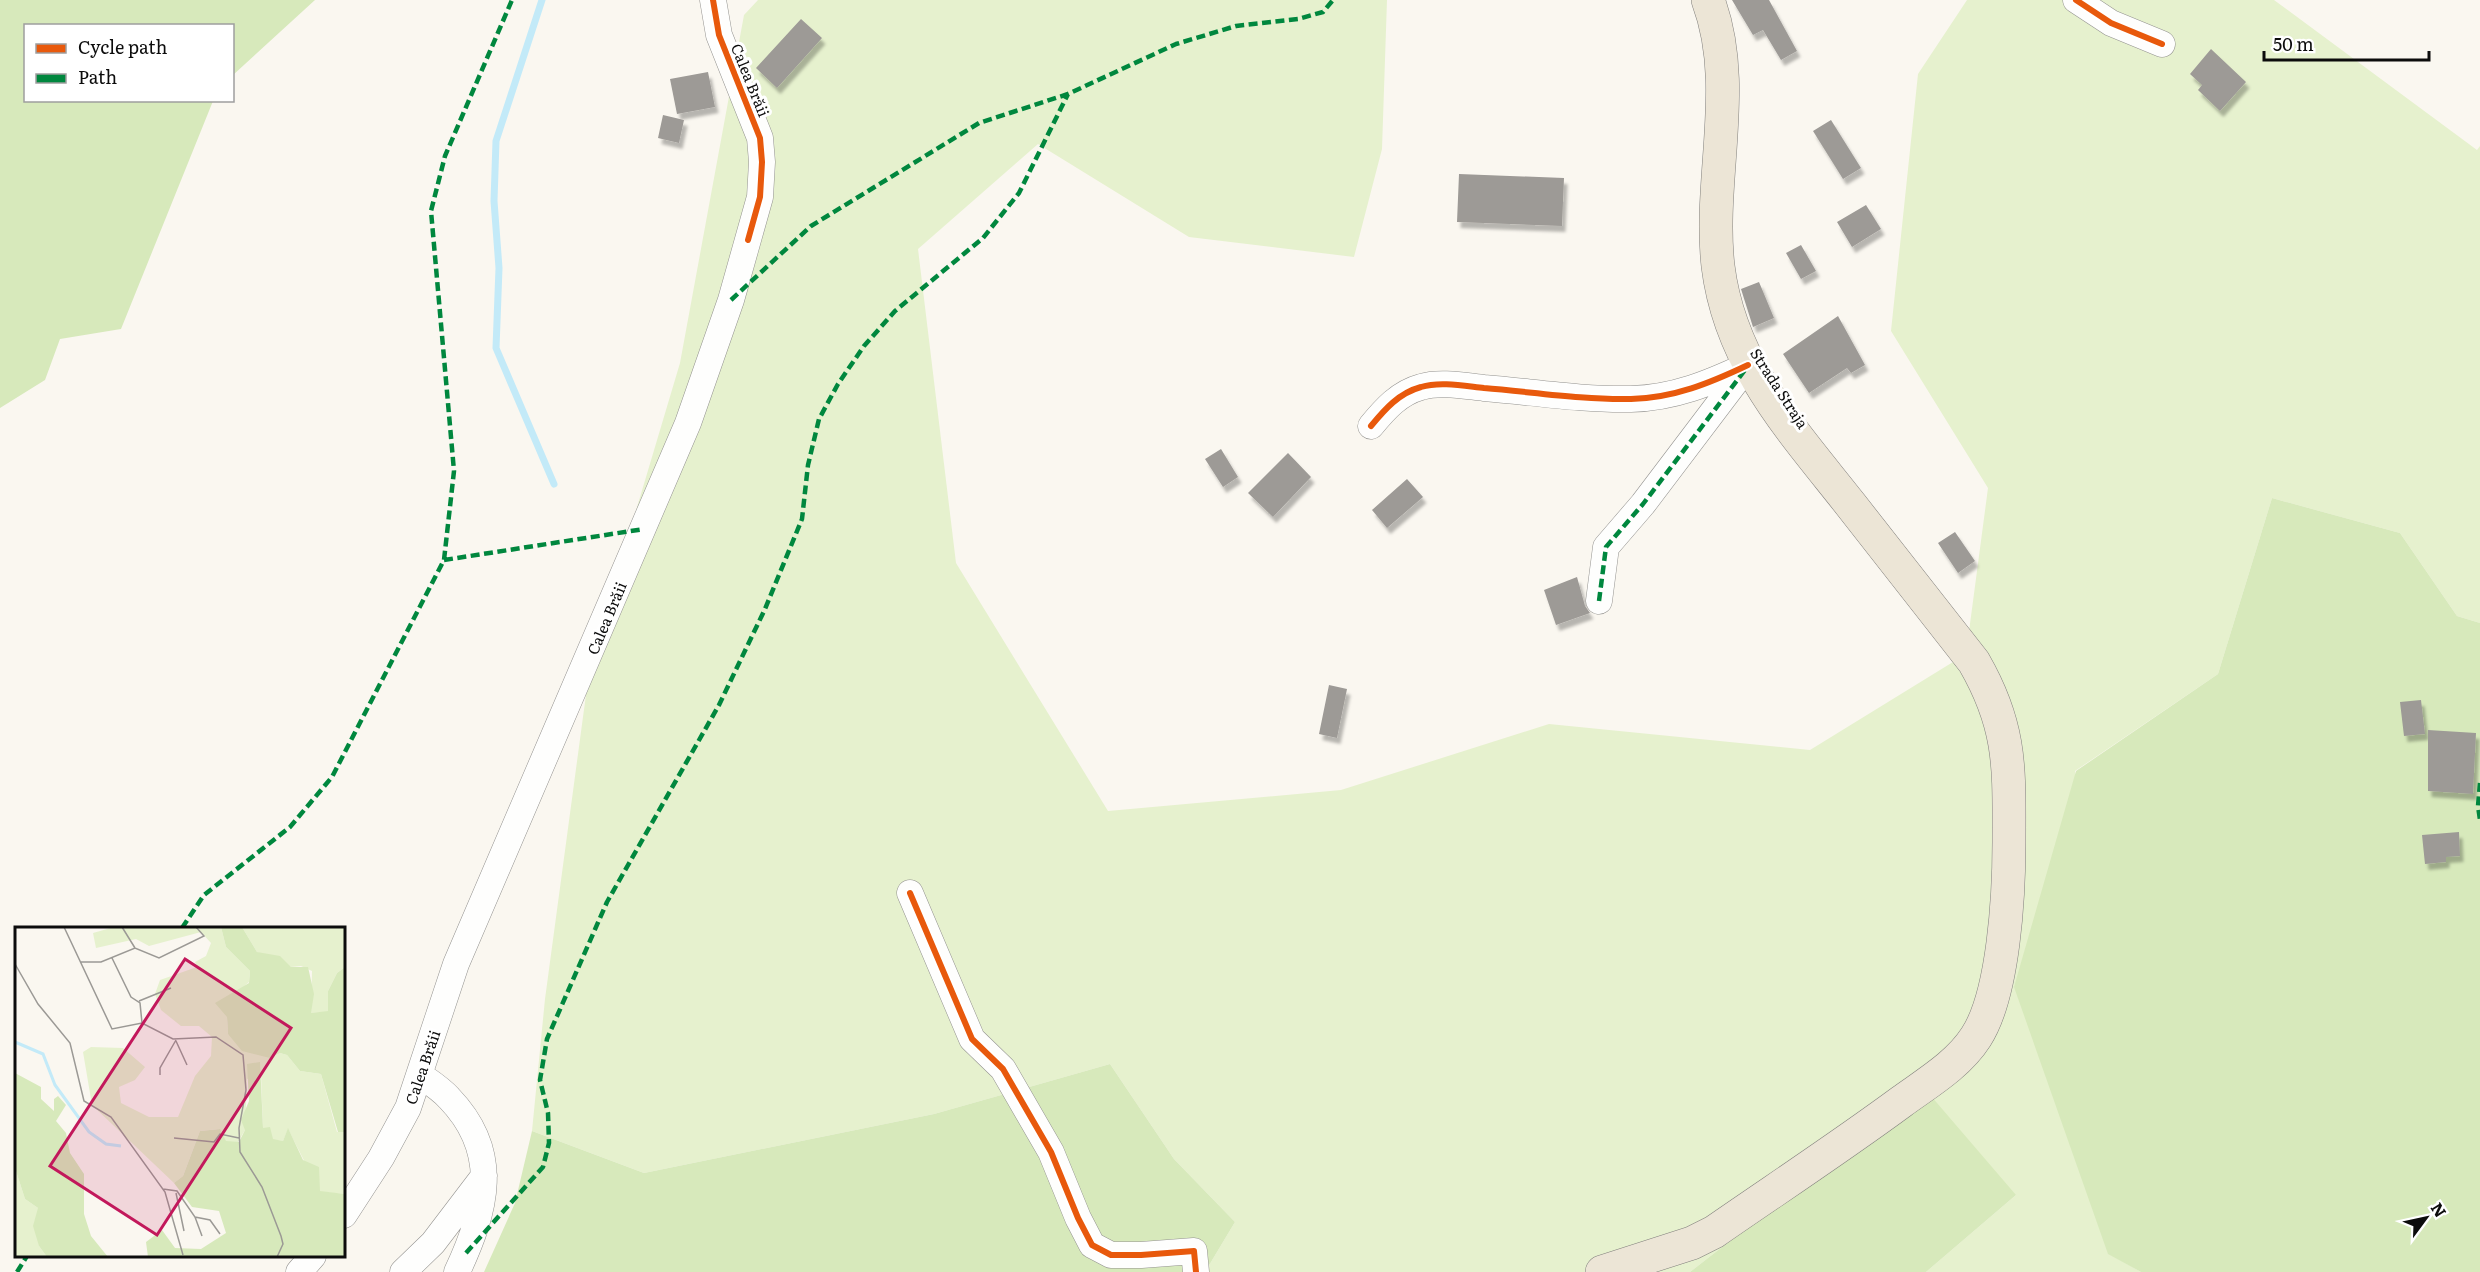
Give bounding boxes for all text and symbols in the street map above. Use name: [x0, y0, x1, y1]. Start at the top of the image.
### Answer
legend: [24, 24, 234, 102]
scale bar: [2264, 24, 2429, 62]
text: 50 m: [2273, 30, 2314, 57]
text: Cycle path: [78, 33, 167, 60]
street label: Calea Brăii: [726, 40, 776, 120]
text: Path: [78, 63, 117, 90]
street label: Strada Straja: [1745, 343, 1815, 434]
street label: Calea Brăii: [580, 578, 632, 658]
inset map: [15, 927, 345, 1257]
street label: Calea Brăii: [399, 1027, 445, 1107]
north arrow: [2396, 1188, 2456, 1248]
text: N: [2426, 1197, 2453, 1221]

